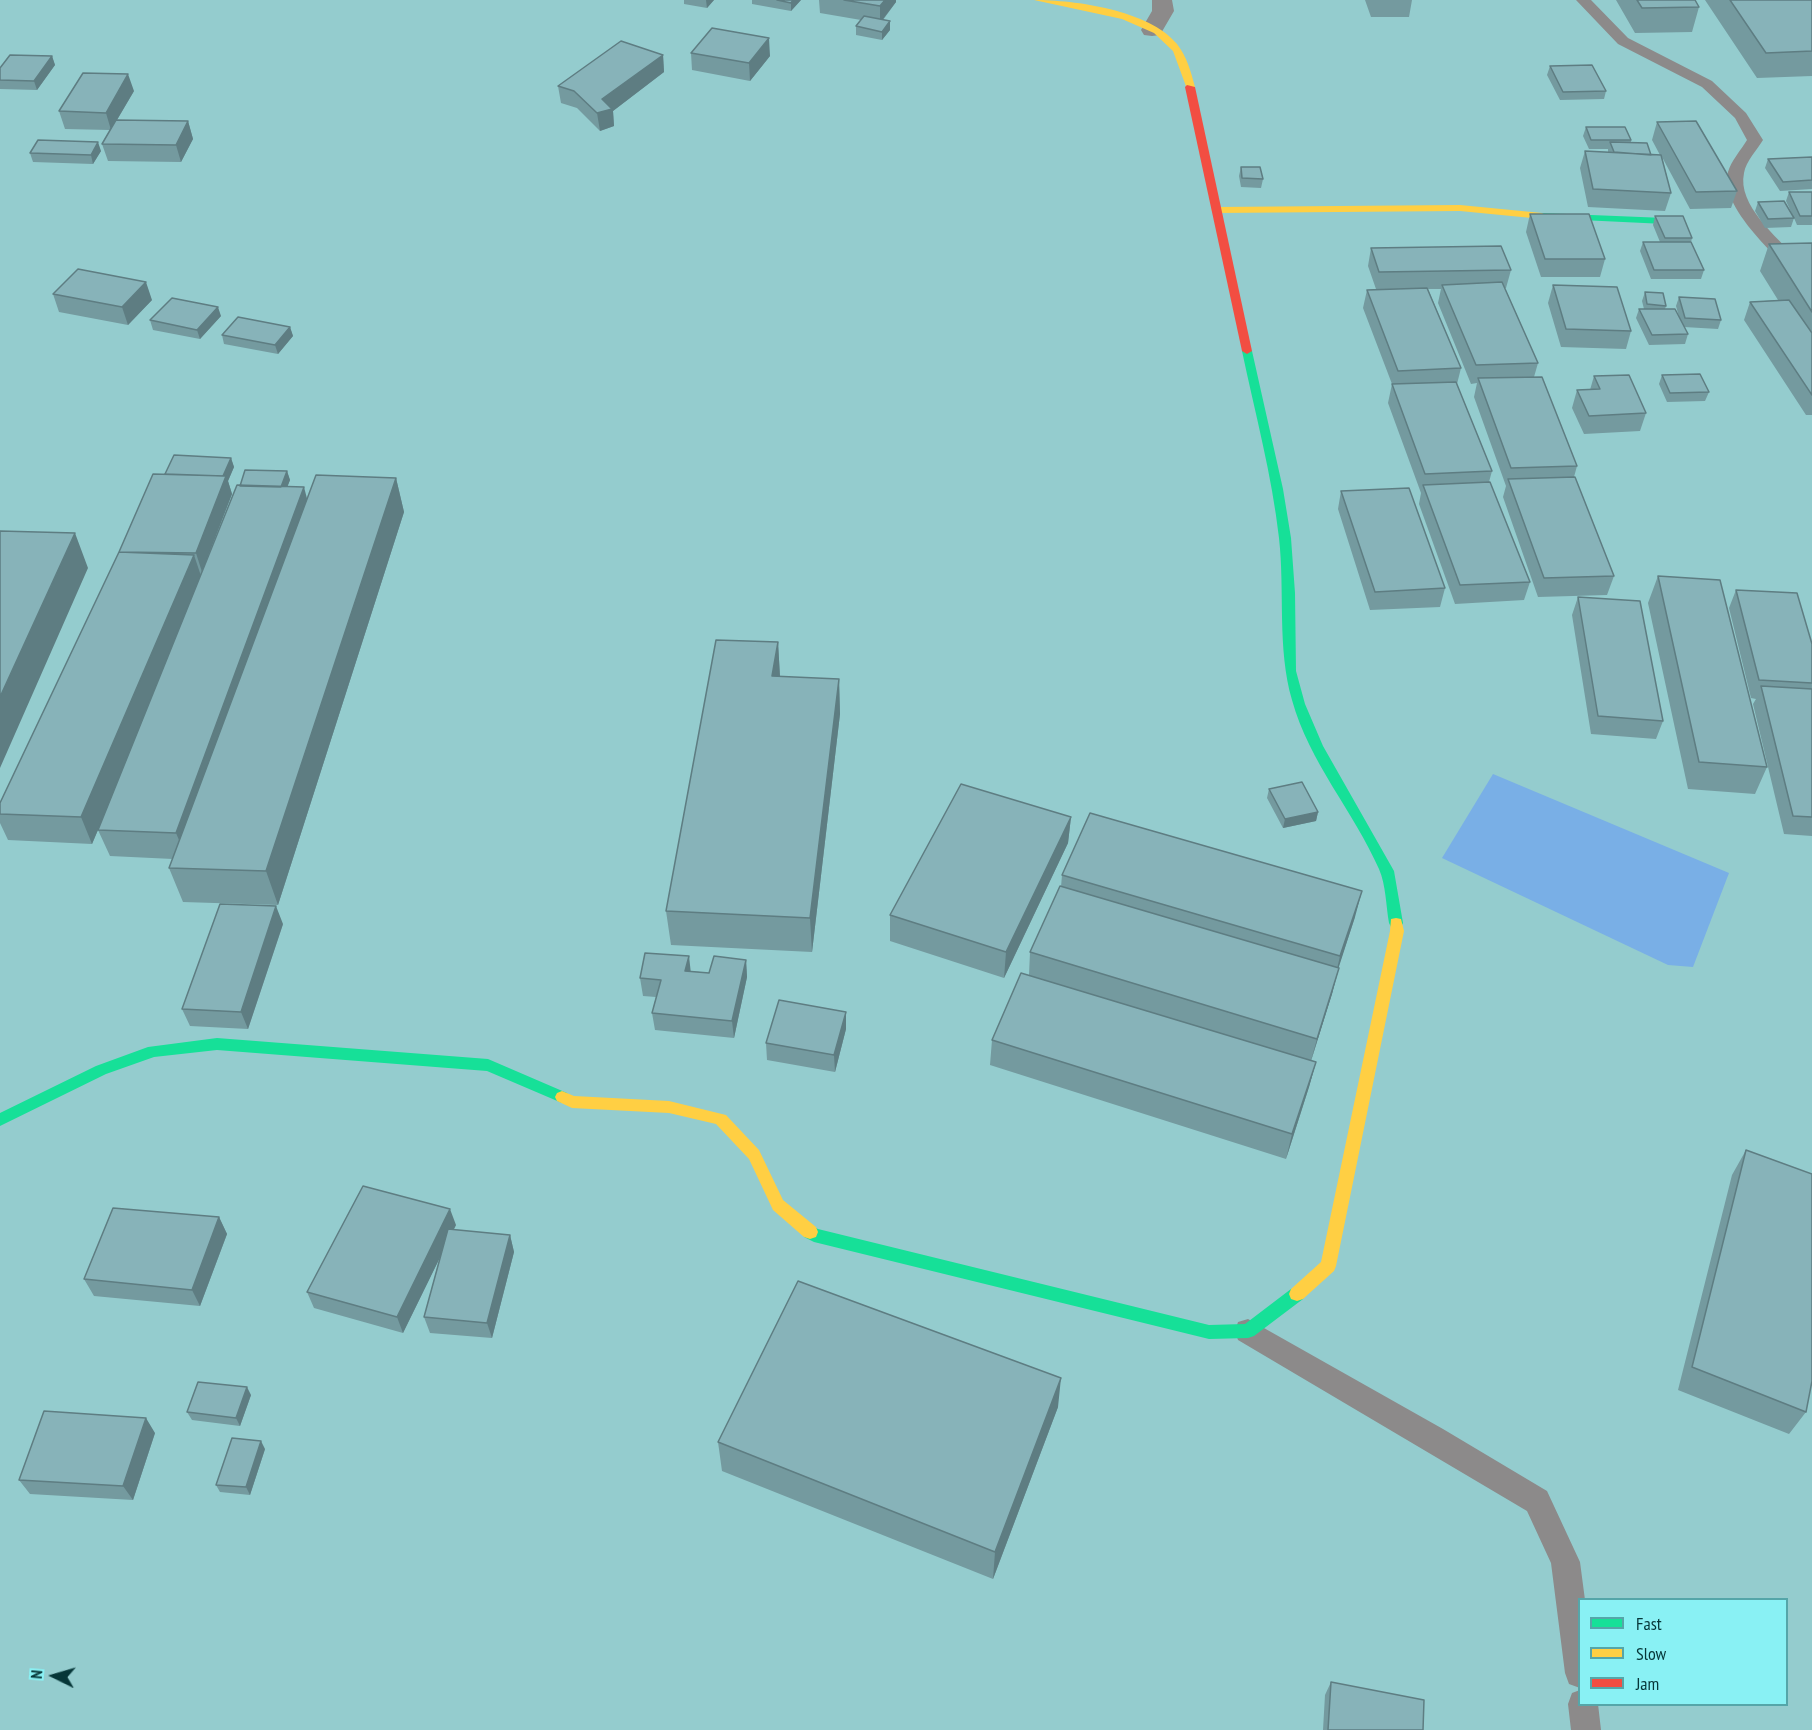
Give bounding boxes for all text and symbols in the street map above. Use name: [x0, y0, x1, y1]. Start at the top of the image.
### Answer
legend: [1578, 1598, 1788, 1706]
text: Fast: [1636, 1612, 1662, 1635]
text: Slow: [1636, 1642, 1666, 1665]
north arrow: [24, 1646, 84, 1706]
text: N: [26, 1669, 46, 1680]
text: Jam: [1636, 1672, 1659, 1695]

